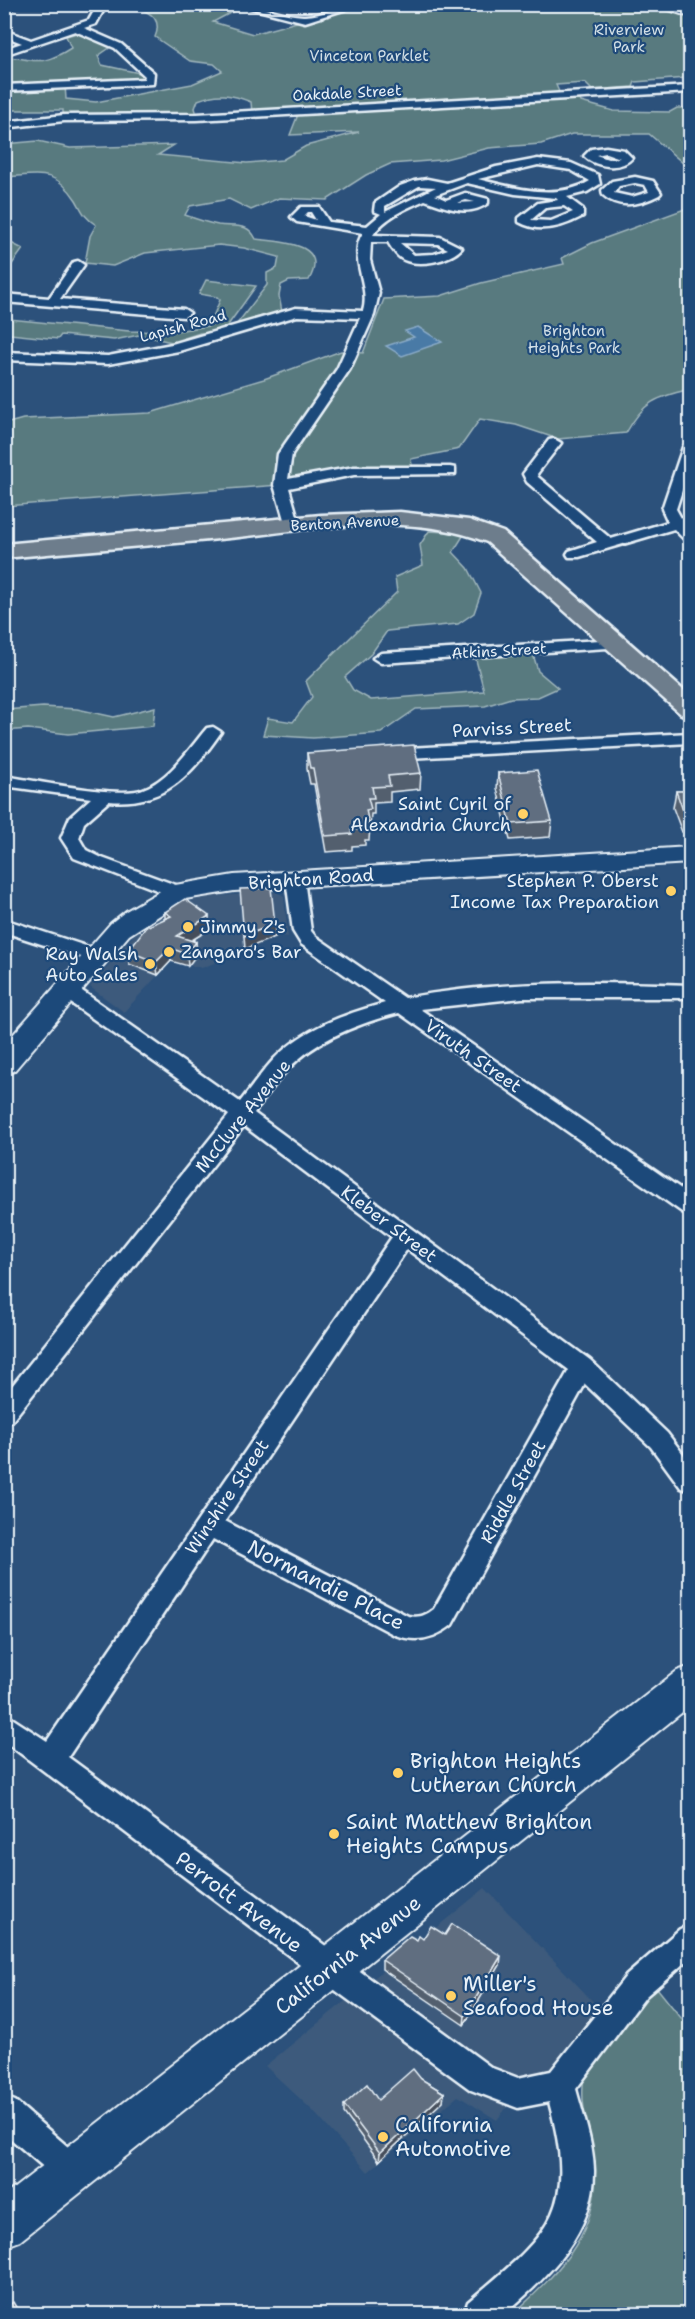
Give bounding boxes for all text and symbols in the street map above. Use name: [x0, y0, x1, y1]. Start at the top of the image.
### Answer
park label: Riverview Park: [594, 20, 664, 57]
park label: Vinceton Parklet: [309, 46, 429, 66]
street label: Oakdale Street: [292, 80, 402, 106]
street label: Lapish Road: [137, 305, 229, 347]
park label: Brighton Heights Park: [528, 321, 620, 358]
street label: Benton Avenue: [290, 510, 400, 536]
street label: Atkins Street: [451, 639, 547, 663]
street label: Parviss Street: [452, 713, 573, 743]
place label: Saint Cyril of Alexandria Church: [350, 792, 511, 837]
marker: Saint Cyril of Alexandria Church: [516, 807, 530, 821]
street label: Brighton Road: [247, 863, 375, 895]
place label: Stephen P. Oberst Income Tax Preparation: [450, 869, 659, 914]
marker: Stephen P. Oberst Income Tax Preparation: [664, 884, 678, 898]
place label: Jimmy Z's: [200, 915, 286, 939]
marker: Jimmy Z's: [181, 920, 195, 934]
place label: Zangaro's Bar: [181, 940, 301, 964]
place label: Ray Walsh Auto Sales: [45, 942, 138, 987]
marker: Zangaro's Bar: [162, 945, 176, 959]
marker: Ray Walsh Auto Sales: [143, 957, 157, 971]
street label: Viruth Street: [420, 1014, 526, 1098]
street label: McClure Avenue: [190, 1054, 296, 1178]
street label: Kleber Street: [336, 1180, 442, 1268]
street label: Winshire Street: [180, 1435, 275, 1559]
street label: Riddle Street: [475, 1436, 551, 1548]
street label: Normandie Place: [243, 1533, 409, 1637]
place label: Brighton Heights Lutheran Church: [410, 1747, 581, 1799]
marker: Brighton Heights Lutheran Church: [391, 1766, 405, 1780]
place label: Saint Matthew Brighton Heights Campus: [346, 1808, 592, 1860]
marker: Saint Matthew Brighton Heights Campus: [327, 1827, 341, 1841]
street label: Perrott Avenue: [170, 1845, 308, 1959]
street label: California Avenue: [269, 1889, 427, 2021]
place label: Miller's Seafood House: [463, 1970, 614, 2022]
marker: Miller's Seafood House: [444, 1989, 458, 2003]
place label: California Automotive: [395, 2111, 511, 2163]
marker: California Automotive: [376, 2130, 390, 2144]

